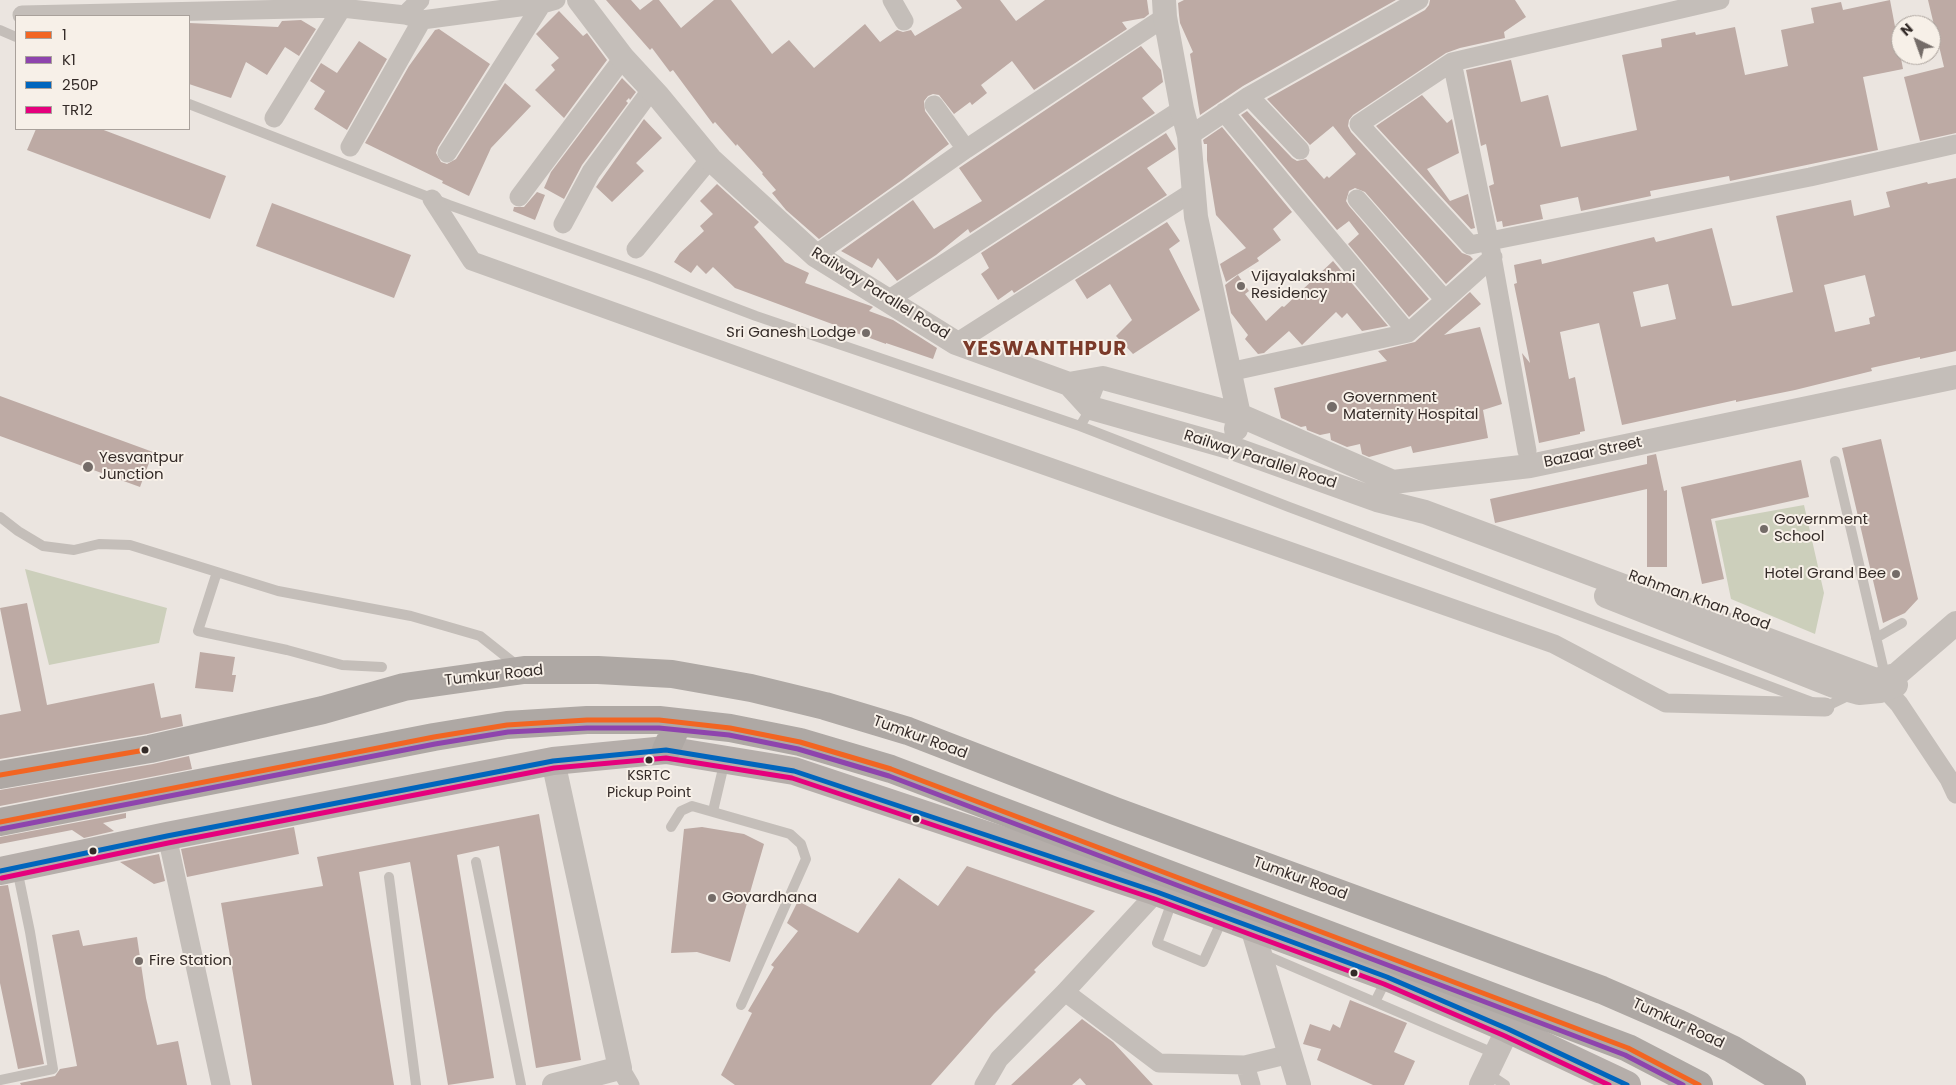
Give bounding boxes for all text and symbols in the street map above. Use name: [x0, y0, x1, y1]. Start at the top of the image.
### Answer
legend: [15, 15, 190, 130]
north arrow: [1891, 15, 1941, 65]
text: N: [1896, 19, 1917, 41]
text: 1: [62, 24, 67, 45]
text: K1: [62, 49, 76, 70]
text: 250P: [62, 74, 98, 95]
text: TR12: [62, 99, 93, 120]
street label: Railway Parallel Road: [808, 244, 952, 344]
place label: Vijayalakshmi Residency: [1251, 268, 1355, 303]
marker: Vijayalakshmi Residency: [1235, 280, 1247, 292]
place label: Sri Ganesh Lodge: [726, 324, 856, 342]
marker: Sri Ganesh Lodge: [860, 327, 872, 339]
district label: YESWANTHPUR: [961, 338, 1129, 362]
place label: Government Maternity Hospital: [1343, 389, 1479, 424]
marker: Government Maternity Hospital: [1325, 400, 1339, 414]
street label: Railway Parallel Road: [1181, 427, 1339, 493]
street label: Bazaar Street: [1542, 434, 1644, 472]
place label: Yesvantpur Junction: [99, 449, 184, 484]
marker: Yesvantpur Junction: [81, 460, 95, 474]
place label: Government School: [1774, 511, 1868, 546]
marker: Government School: [1758, 523, 1770, 535]
place label: Hotel Grand Bee: [1765, 565, 1886, 583]
street label: Rahman Khan Road: [1626, 567, 1772, 635]
marker: Hotel Grand Bee: [1890, 568, 1902, 580]
street label: Tumkur Road: [444, 662, 544, 690]
street label: Tumkur Road: [870, 713, 970, 763]
unlabelled marker: [140, 745, 150, 755]
marker: KSRTC Pickup Point: [644, 755, 654, 765]
place label: KSRTC Pickup Point: [607, 768, 691, 800]
unlabelled marker: [911, 814, 921, 824]
unlabelled marker: [88, 846, 98, 856]
street label: Tumkur Road: [1250, 854, 1350, 904]
place label: Govardhana: [722, 889, 817, 907]
marker: Govardhana: [706, 892, 718, 904]
place label: Fire Station: [149, 952, 232, 970]
marker: Fire Station: [133, 955, 145, 967]
unlabelled marker: [1349, 968, 1359, 978]
street label: Tumkur Road: [1629, 995, 1727, 1053]

